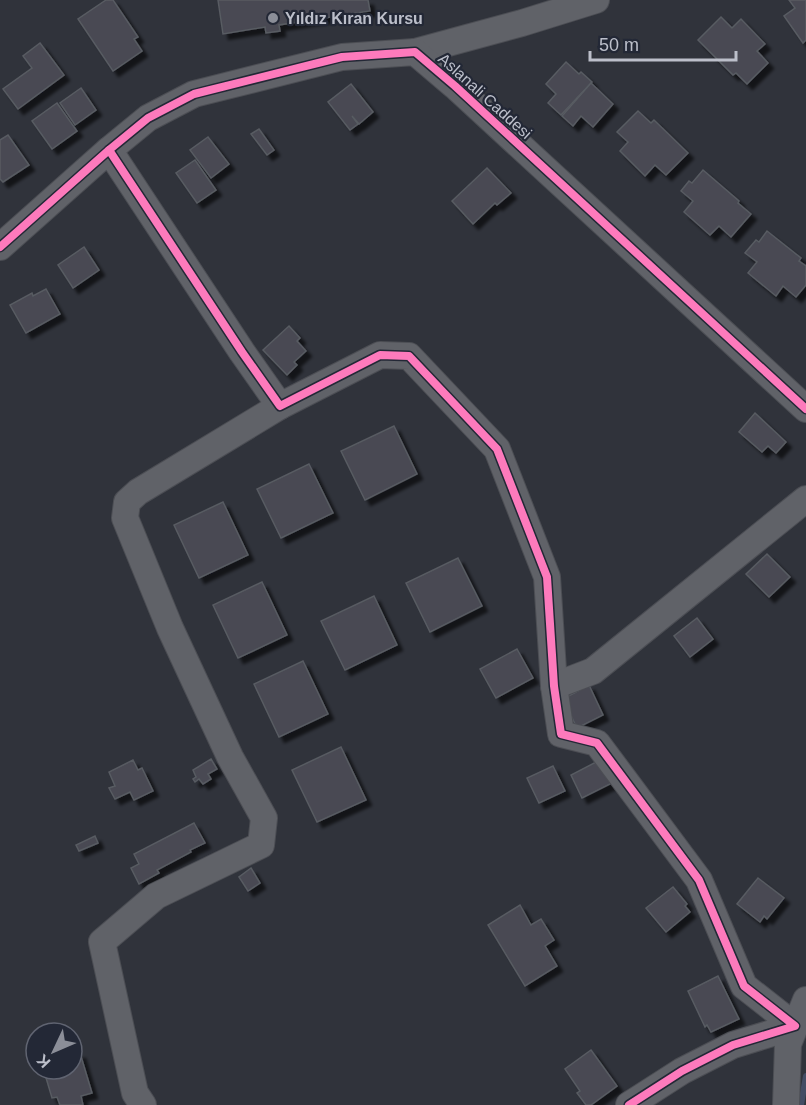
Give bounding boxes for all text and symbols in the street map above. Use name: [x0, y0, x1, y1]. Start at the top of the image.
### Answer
place label: Yıldız Kıran Kursu: [285, 10, 423, 27]
marker: Yıldız Kıran Kursu: [266, 11, 280, 25]
scale bar: [590, 24, 736, 62]
text: 50 m: [599, 35, 639, 55]
street label: Aslanali Caddesi: [435, 50, 535, 142]
north arrow: [24, 1021, 84, 1081]
text: K: [33, 1051, 54, 1071]

